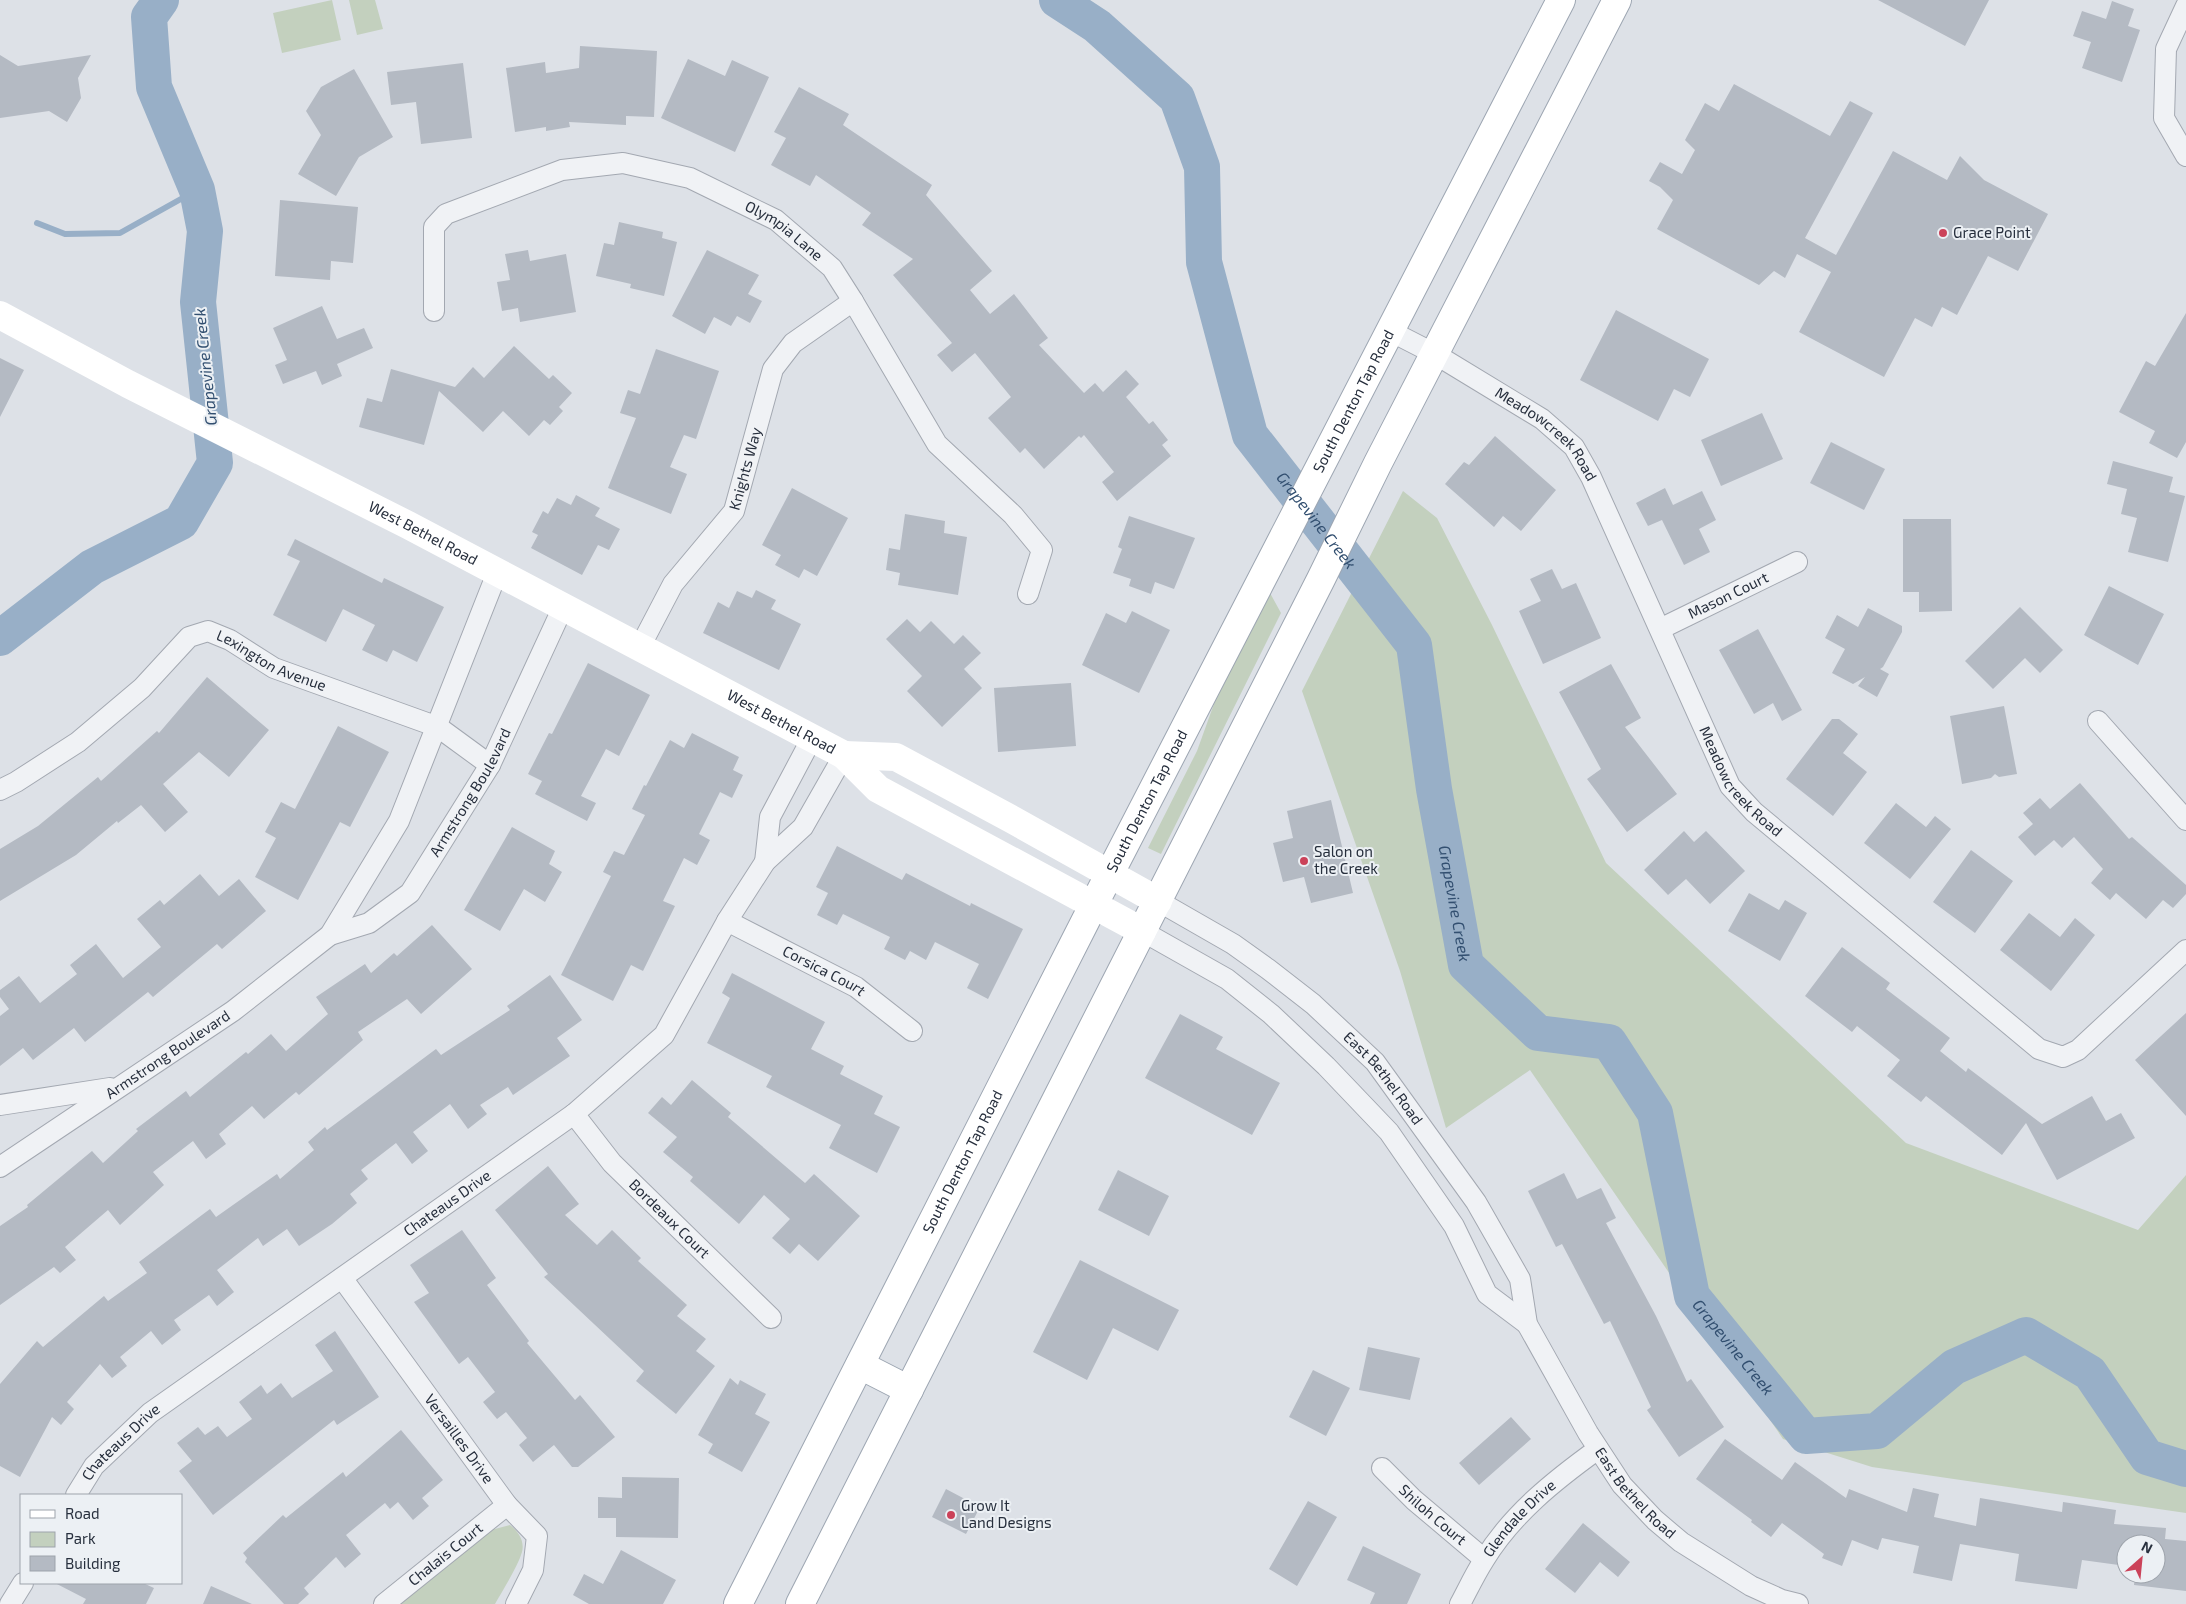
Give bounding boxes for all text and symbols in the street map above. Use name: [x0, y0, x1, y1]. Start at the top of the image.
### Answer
street label: Olympia Lane: [742, 196, 827, 264]
place label: Grace Point: [1953, 223, 2031, 241]
marker: Grace Point: [1937, 227, 1949, 239]
water label: Grapevine Creek: [189, 307, 220, 427]
street label: South Denton Tap Road: [1308, 327, 1397, 475]
street label: Meadowcreek Road: [1492, 383, 1601, 484]
street label: Knights Way: [725, 425, 765, 512]
water label: Grapevine Creek: [1273, 468, 1361, 572]
street label: West Bethel Road: [366, 497, 481, 568]
street label: Mason Court: [1685, 567, 1771, 622]
street label: Lexington Avenue: [214, 626, 329, 694]
street label: West Bethel Road: [724, 685, 839, 757]
street label: Meadowcreek Road: [1696, 723, 1786, 840]
street label: Armstrong Boulevard: [425, 725, 514, 860]
street label: South Denton Tap Road: [1102, 726, 1191, 875]
place label: Salon on the Creek: [1314, 842, 1378, 877]
water label: Grapevine Creek: [1435, 844, 1475, 963]
marker: Salon on the Creek: [1298, 855, 1310, 867]
street label: Corsica Court: [780, 941, 870, 999]
street label: Armstrong Boulevard: [102, 1006, 233, 1102]
street label: East Bethel Road: [1340, 1027, 1427, 1128]
street label: South Denton Tap Road: [918, 1087, 1006, 1236]
street label: Chateaus Drive: [400, 1166, 494, 1240]
street label: Bordeaux Court: [626, 1175, 714, 1262]
water label: Grapevine Creek: [1689, 1295, 1778, 1398]
street label: Versailles Drive: [421, 1390, 498, 1487]
street label: Chateaus Drive: [77, 1399, 163, 1483]
street label: East Bethel Road: [1592, 1444, 1680, 1542]
street label: Glendale Drive: [1478, 1475, 1559, 1560]
street label: Shiloh Court: [1396, 1480, 1471, 1548]
legend: [20, 1494, 182, 1584]
place label: Grow It Land Designs: [961, 1496, 1052, 1531]
text: Road: [65, 1504, 100, 1522]
marker: Grow It Land Designs: [945, 1509, 957, 1521]
street label: Chalais Court: [404, 1518, 486, 1589]
text: Park: [65, 1529, 96, 1547]
north arrow: [2116, 1534, 2166, 1584]
text: N: [2139, 1537, 2155, 1557]
text: Building: [65, 1554, 121, 1572]

